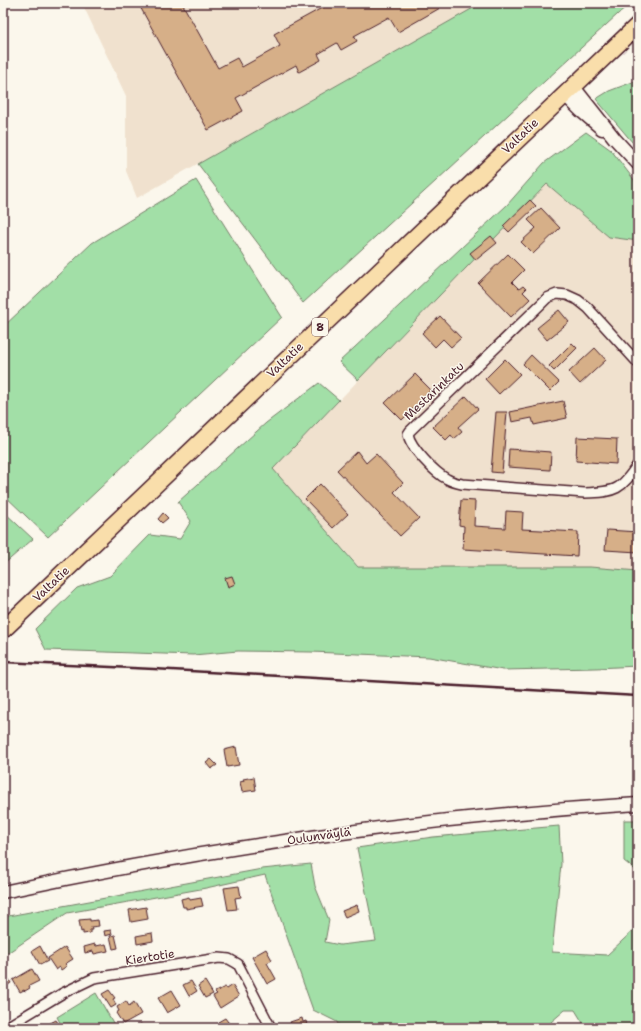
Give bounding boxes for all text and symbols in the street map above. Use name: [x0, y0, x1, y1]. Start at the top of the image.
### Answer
street label: Valtatie: [498, 114, 542, 157]
road number: 8: [312, 318, 328, 336]
street label: Valtatie: [263, 338, 307, 381]
street label: Mestarinkatu: [401, 358, 468, 424]
street label: Valtatie: [29, 562, 73, 605]
street label: Oulunväylä: [286, 824, 353, 848]
street label: Kiertotie: [124, 945, 176, 969]

